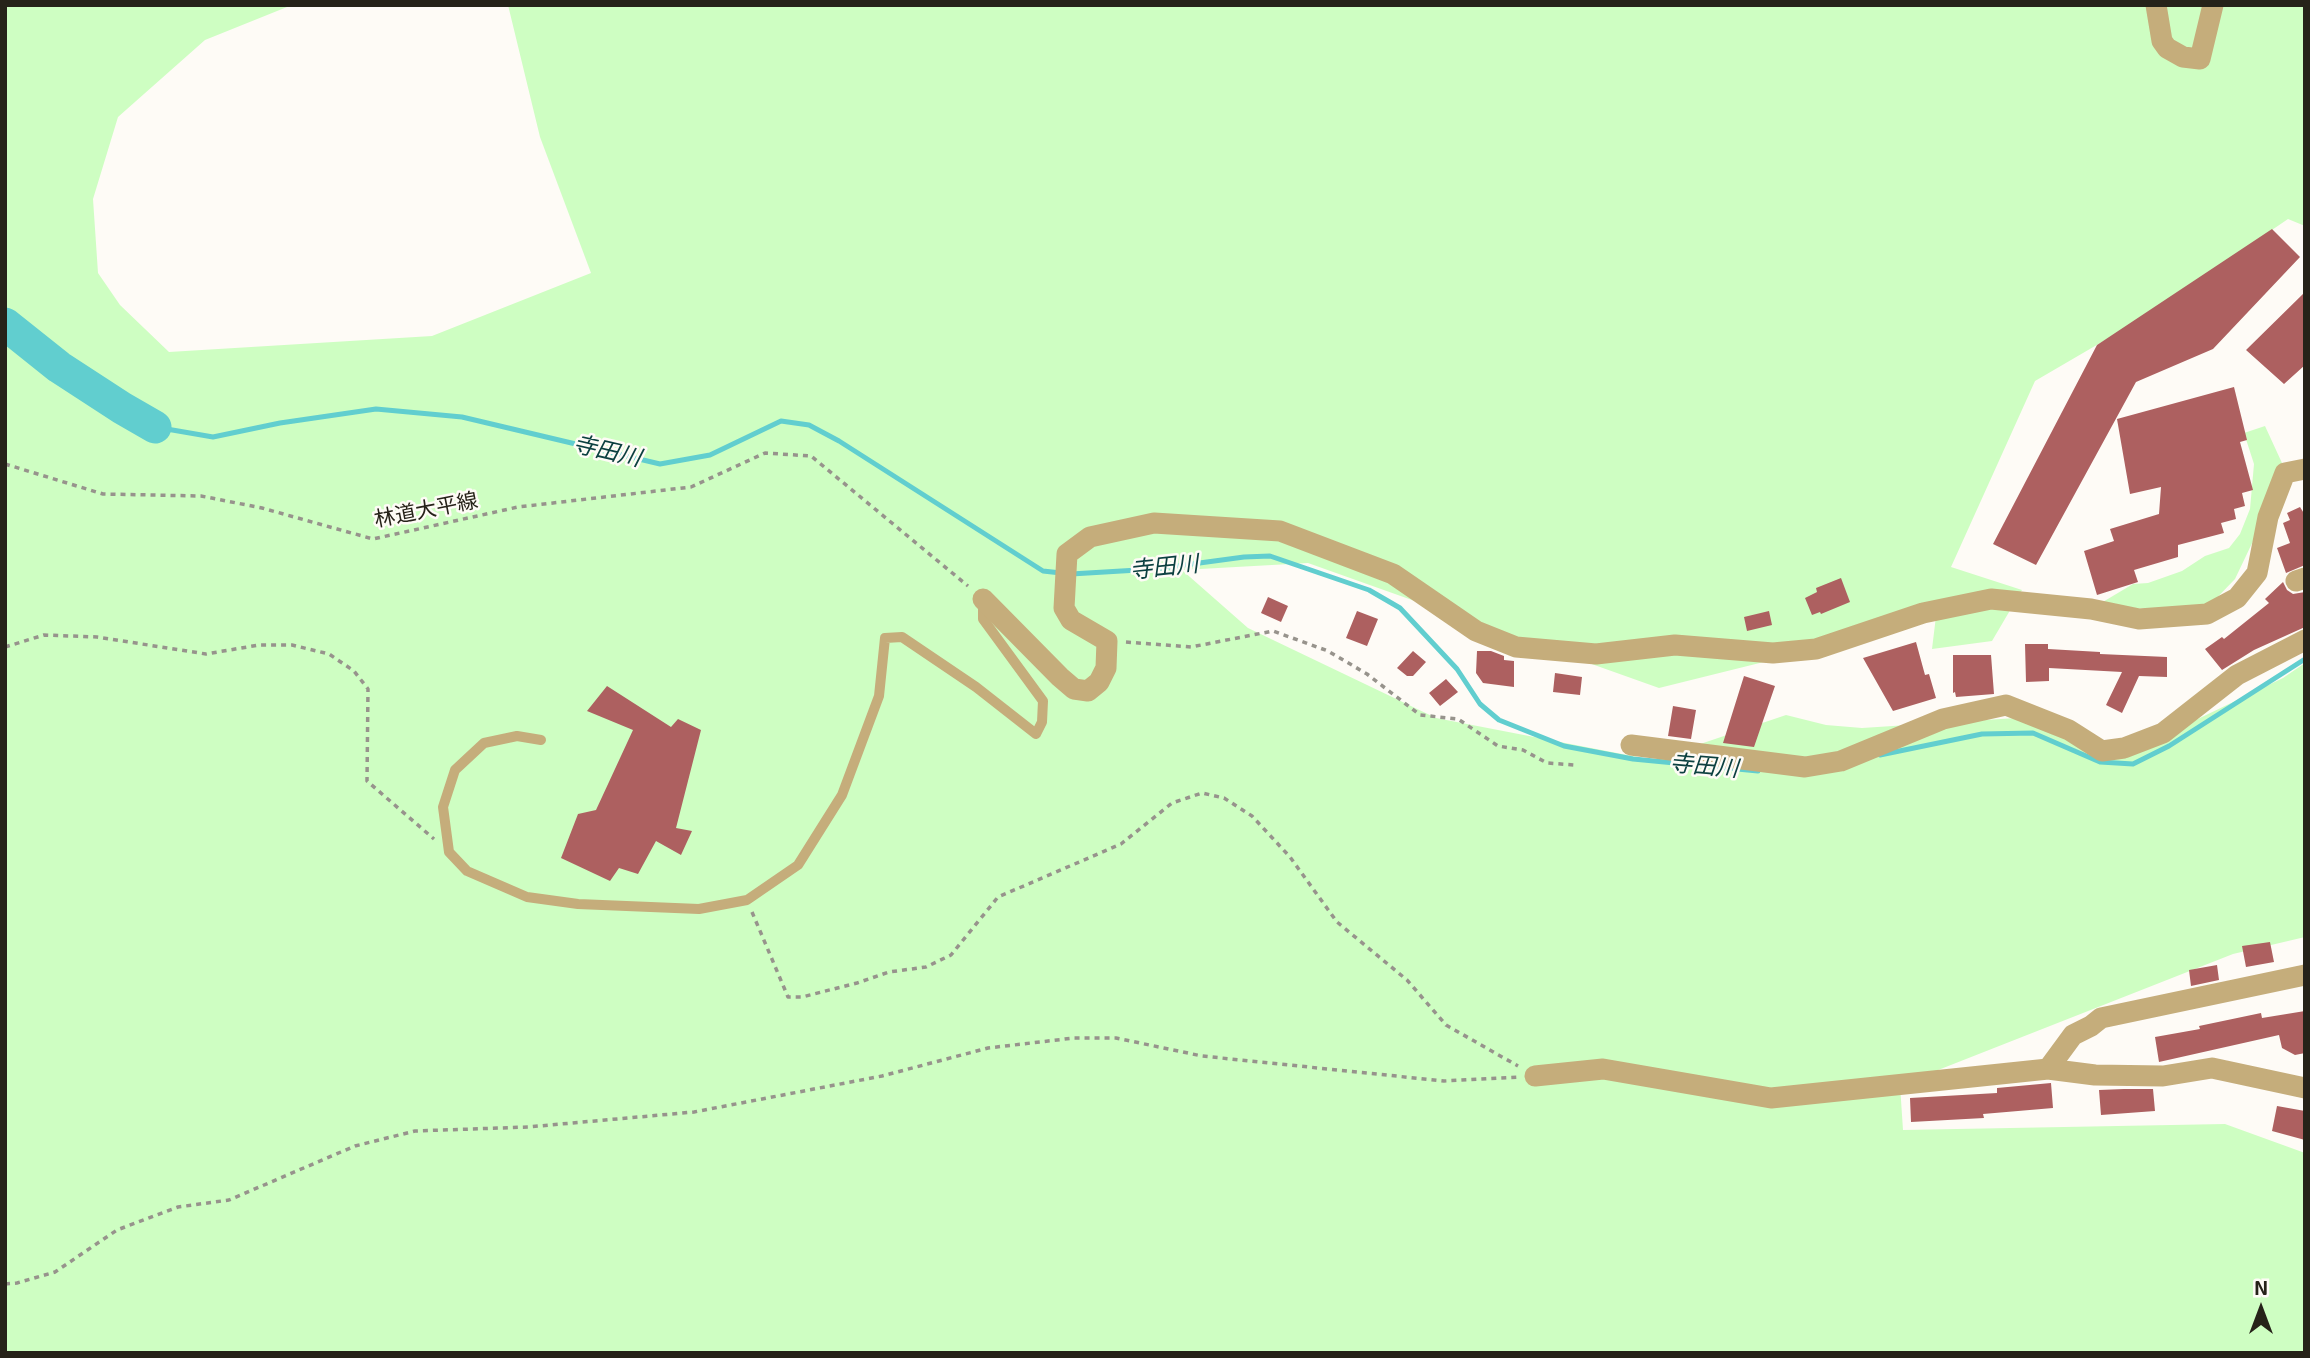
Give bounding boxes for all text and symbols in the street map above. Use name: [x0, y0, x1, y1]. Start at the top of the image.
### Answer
water label: 寺田川: [570, 430, 644, 472]
street label: 林道大平線: [372, 488, 480, 532]
water label: 寺田川: [1128, 550, 1200, 584]
water label: 寺田川: [1668, 749, 1740, 783]
north arrow: [2226, 1274, 2296, 1344]
text: N: [2254, 1276, 2268, 1299]

